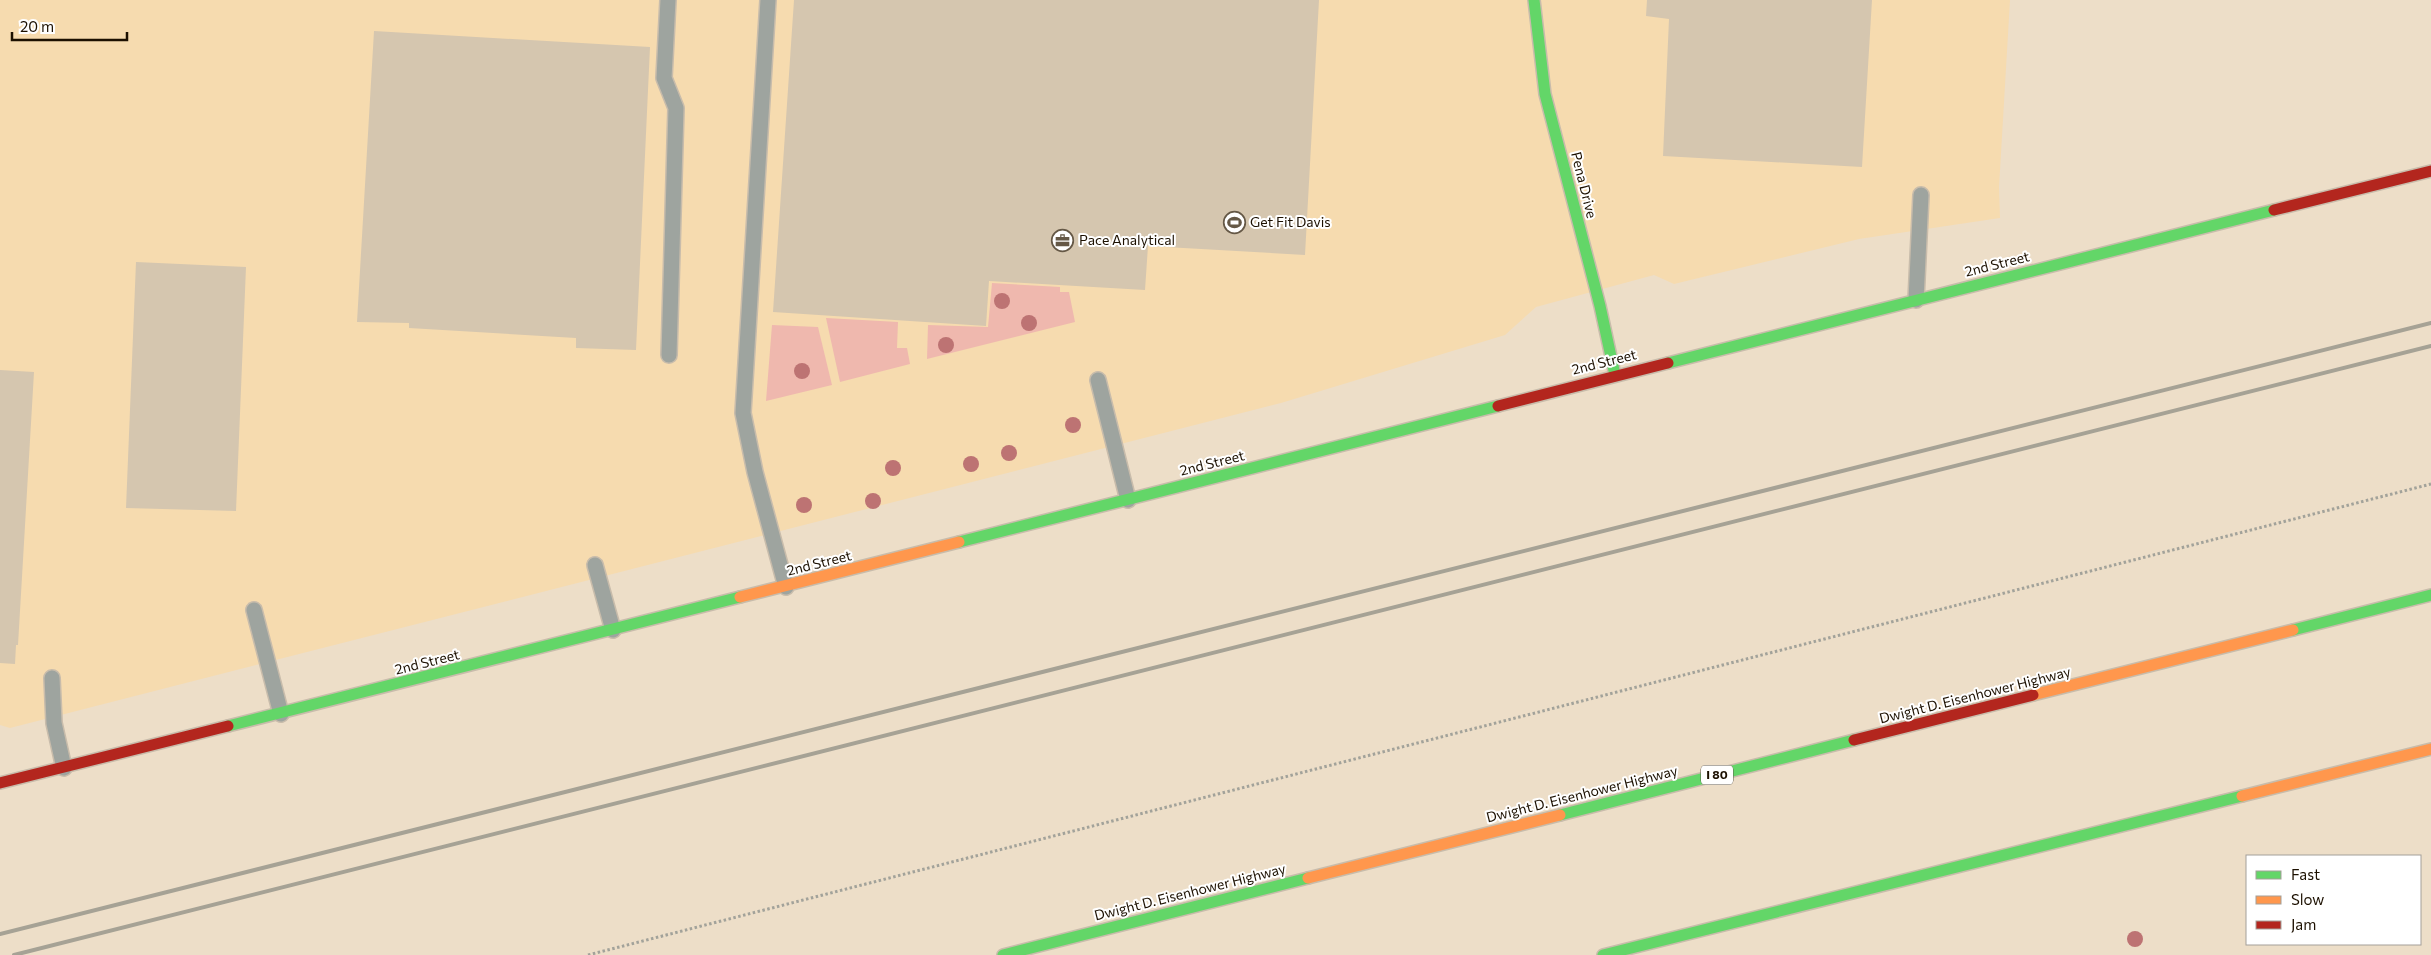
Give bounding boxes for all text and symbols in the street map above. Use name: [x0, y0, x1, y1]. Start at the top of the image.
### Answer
scale bar: [12, 10, 128, 42]
text: 20 m: [20, 17, 54, 35]
street label: Pena Drive: [1568, 150, 1601, 220]
sports icon: Get Fit Davis: [1222, 210, 1246, 234]
place label: Get Fit Davis: [1250, 213, 1331, 230]
office icon: Pace Analytical: [1051, 228, 1075, 252]
place label: Pace Analytical: [1079, 231, 1175, 248]
street label: 2nd Street: [1963, 247, 2031, 280]
street label: 2nd Street: [1570, 345, 1638, 378]
street label: 2nd Street: [1178, 446, 1246, 479]
street label: 2nd Street: [785, 546, 853, 579]
street label: 2nd Street: [393, 645, 461, 678]
street label: Dwight D. Eisenhower Highway: [1877, 662, 2072, 727]
street label: Dwight D. Eisenhower Highway: [1484, 761, 1679, 826]
road number: I 80: [1701, 766, 1733, 784]
legend: [2246, 855, 2421, 945]
street label: Dwight D. Eisenhower Highway: [1092, 859, 1287, 924]
text: Fast: [2291, 865, 2320, 883]
text: Slow: [2291, 890, 2324, 908]
text: Jam: [2291, 915, 2316, 933]

